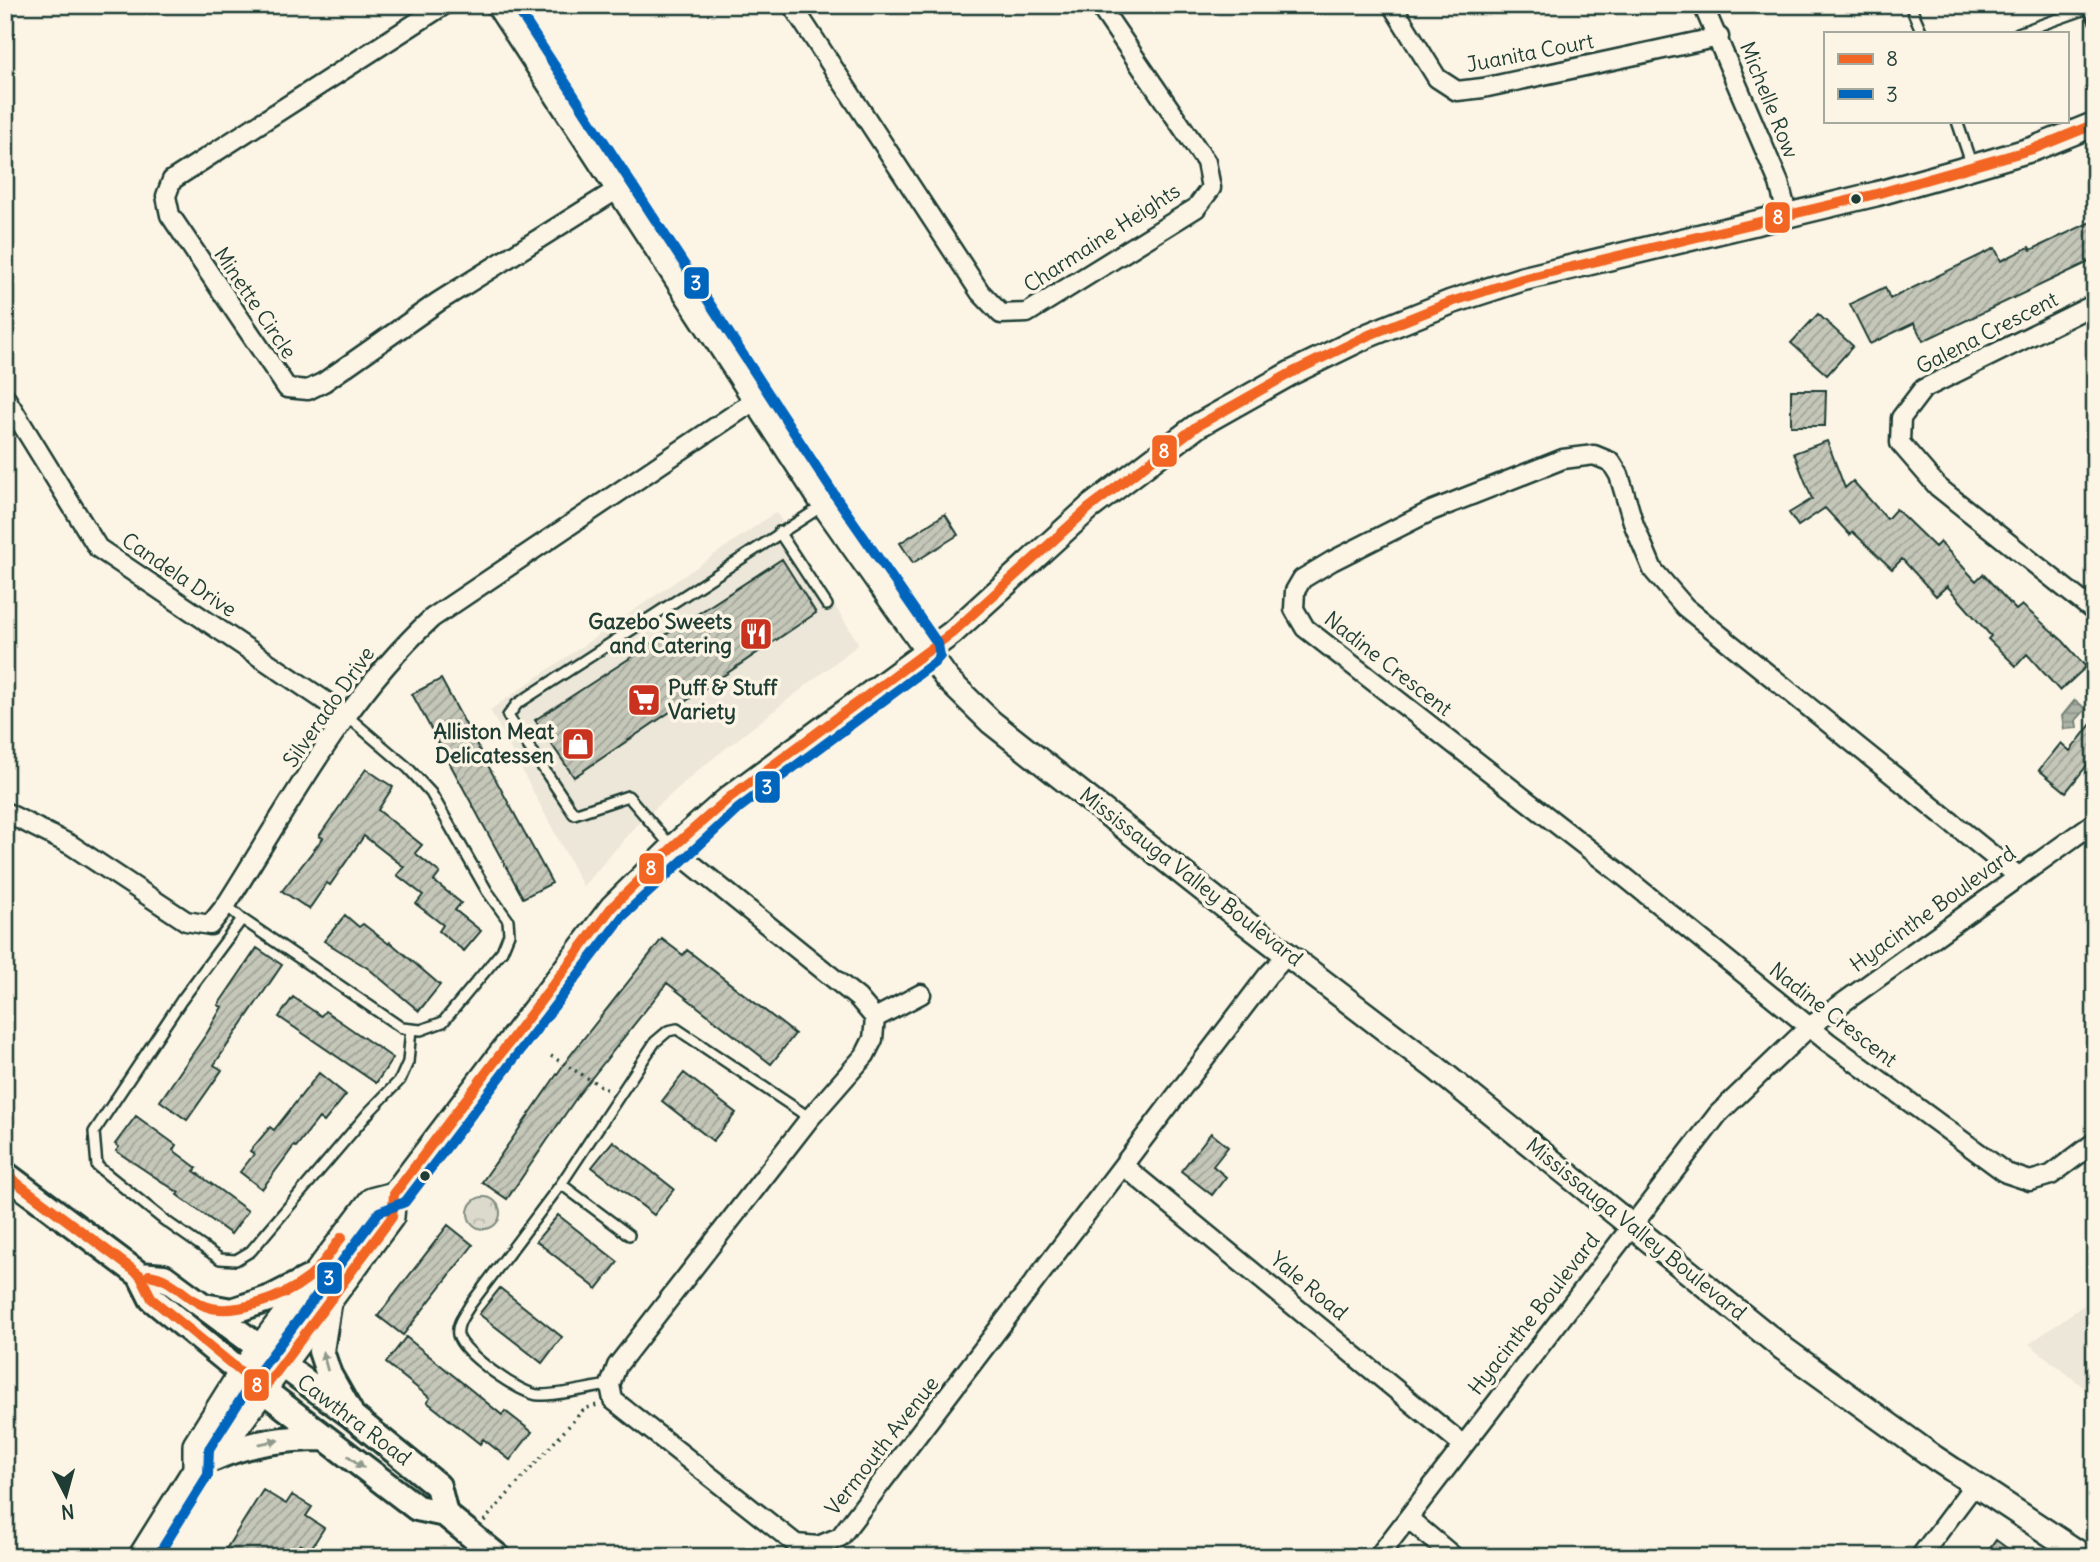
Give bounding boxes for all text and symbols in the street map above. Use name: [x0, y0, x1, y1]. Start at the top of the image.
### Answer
street label: Juanita Court: [1464, 27, 1596, 78]
legend: [1824, 32, 2068, 122]
street label: Michelle Row: [1734, 38, 1805, 162]
text: 8: [1886, 45, 1898, 72]
text: 3: [1886, 81, 1898, 108]
street label: Charmaine Heights: [1018, 177, 1185, 298]
unlabelled marker: [1849, 192, 1863, 206]
line badge: 8: [1764, 201, 1791, 234]
text: 8: [1773, 205, 1784, 229]
street label: Minette Circle: [208, 242, 303, 364]
line badge: 3: [683, 266, 710, 300]
text: 3: [691, 271, 701, 295]
street label: Galena Crescent: [1911, 285, 2062, 380]
line badge: 8: [1151, 434, 1178, 468]
text: 8: [1159, 439, 1170, 463]
street label: Candela Drive: [117, 526, 242, 623]
street label: Nadine Crescent: [1319, 605, 1458, 722]
place label: Gazebo Sweets and Catering: [588, 608, 732, 659]
restaurant icon: Gazebo Sweets and Catering: [737, 615, 775, 653]
street label: Silverado Drive: [277, 641, 380, 772]
place label: Puff & Stuff Variety: [668, 674, 778, 725]
supermarket icon: Puff & Stuff Variety: [625, 681, 663, 719]
place label: Alliston Meat Delicatessen: [434, 718, 555, 769]
shop icon: Alliston Meat Delicatessen: [559, 725, 597, 763]
line badge: 3: [754, 770, 781, 804]
text: 3: [762, 775, 772, 799]
street label: Mississauga Valley Boulevard: [1074, 781, 1308, 972]
street label: Hyacinthe Boulevard: [1845, 839, 2021, 978]
line badge: 8: [638, 852, 665, 885]
text: 8: [646, 856, 657, 880]
street label: Nadine Crescent: [1764, 956, 1903, 1073]
street label: Mississauga Valley Boulevard: [1521, 1131, 1752, 1326]
unlabelled marker: [418, 1169, 432, 1183]
street label: Hyacinthe Boulevard: [1462, 1227, 1605, 1400]
street label: Yale Road: [1265, 1246, 1353, 1326]
line badge: 3: [316, 1261, 343, 1295]
text: 3: [324, 1266, 334, 1290]
one-way arrow: [319, 1350, 329, 1371]
line badge: 8: [243, 1368, 270, 1402]
street label: Cawthra Road: [292, 1368, 417, 1471]
street label: Vermouth Avenue: [819, 1371, 944, 1521]
text: 8: [252, 1373, 263, 1397]
one-way arrow: [258, 1436, 280, 1447]
one-way arrow: [346, 1454, 364, 1469]
north arrow: [32, 1460, 102, 1530]
text: N: [60, 1499, 76, 1525]

